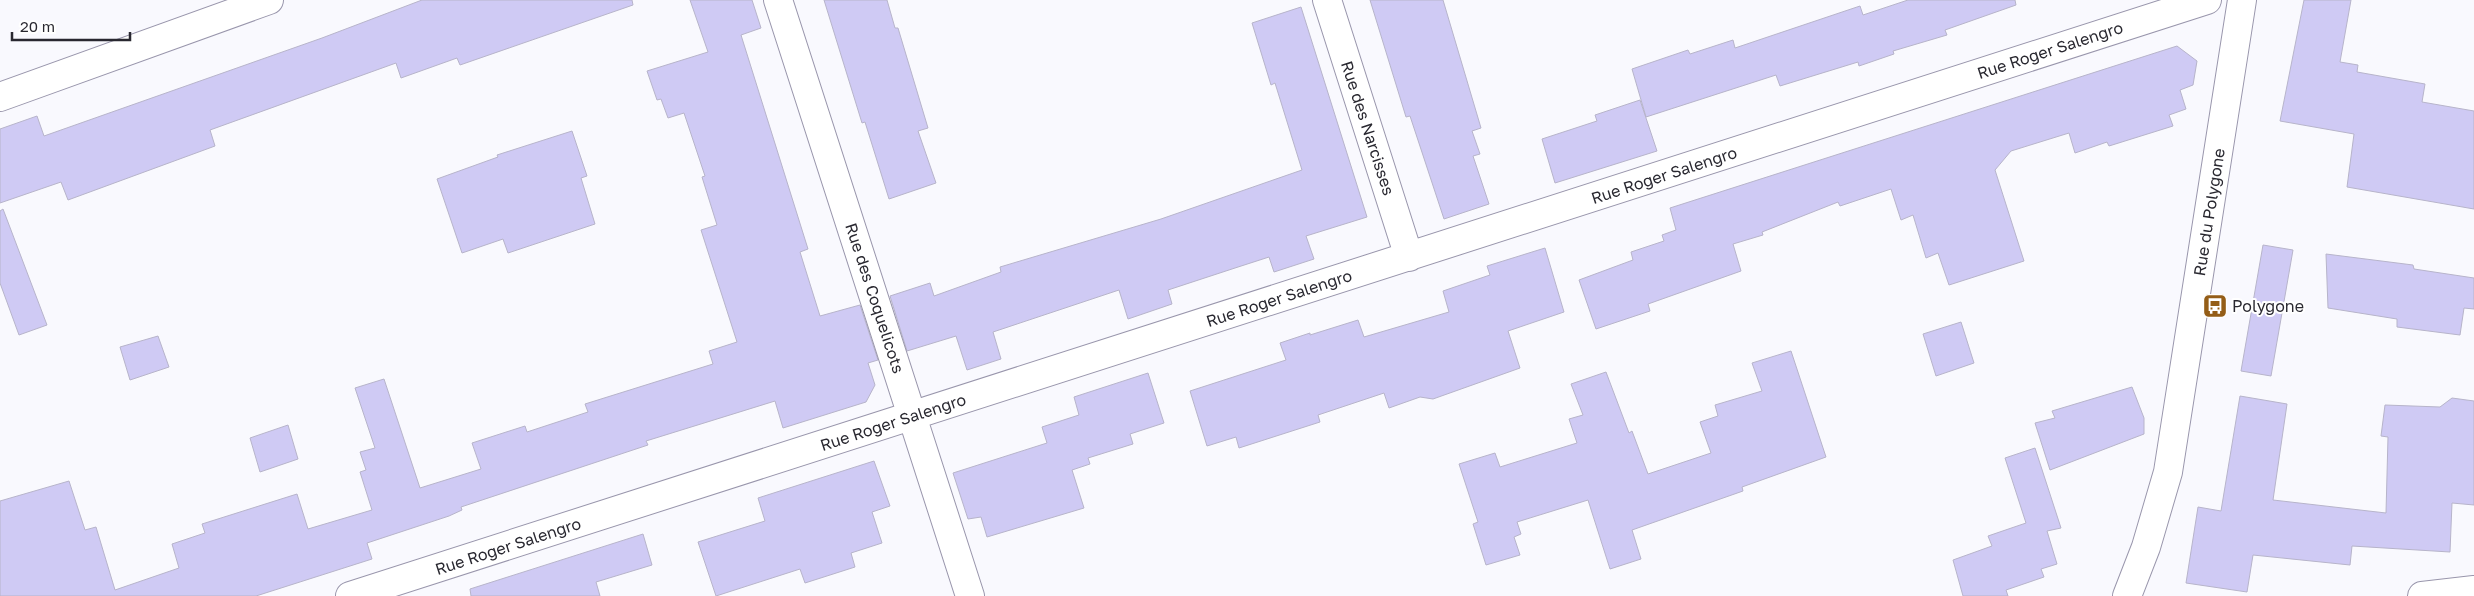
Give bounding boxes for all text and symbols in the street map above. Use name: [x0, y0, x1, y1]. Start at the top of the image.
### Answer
scale bar: [12, 10, 130, 42]
text: 20 m: [20, 17, 55, 35]
street label: Rue Roger Salengro: [1975, 17, 2125, 83]
street label: Rue des Narcisses: [1337, 58, 1399, 198]
street label: Rue Roger Salengro: [1589, 142, 1739, 208]
street label: Rue du Polygone: [2189, 147, 2229, 277]
street label: Rue des Coquelicots: [841, 220, 909, 376]
street label: Rue Roger Salengro: [1204, 265, 1354, 331]
bus stop icon: Polygone: [2202, 293, 2228, 319]
place label: Polygone: [2232, 296, 2304, 316]
street label: Rue Roger Salengro: [818, 389, 968, 455]
street label: Rue Roger Salengro: [433, 513, 583, 579]

